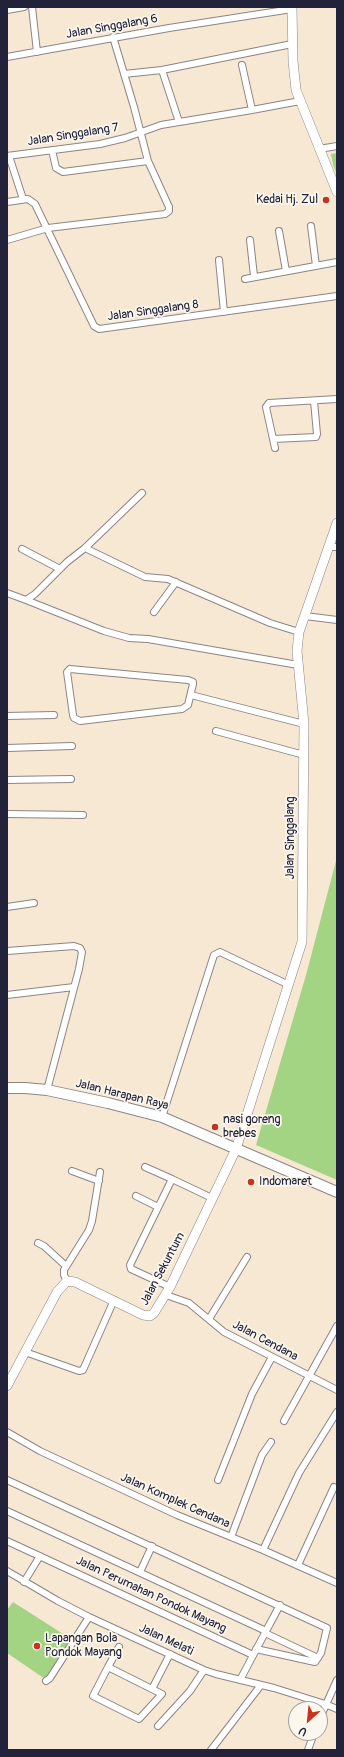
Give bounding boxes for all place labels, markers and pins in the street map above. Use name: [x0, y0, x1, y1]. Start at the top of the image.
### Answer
place label: Kedai Hj. Zul: [256, 193, 318, 207]
marker: Kedai Hj. Zul: [321, 195, 331, 205]
place label: nasi goreng brebes: [223, 1113, 281, 1141]
marker: nasi goreng brebes: [210, 1122, 220, 1132]
place label: Indomaret: [259, 1175, 312, 1189]
marker: Indomaret: [246, 1177, 256, 1187]
place label: Lapangan Bola Pondok Mayang: [45, 1632, 122, 1660]
marker: Lapangan Bola Pondok Mayang: [32, 1641, 42, 1651]

